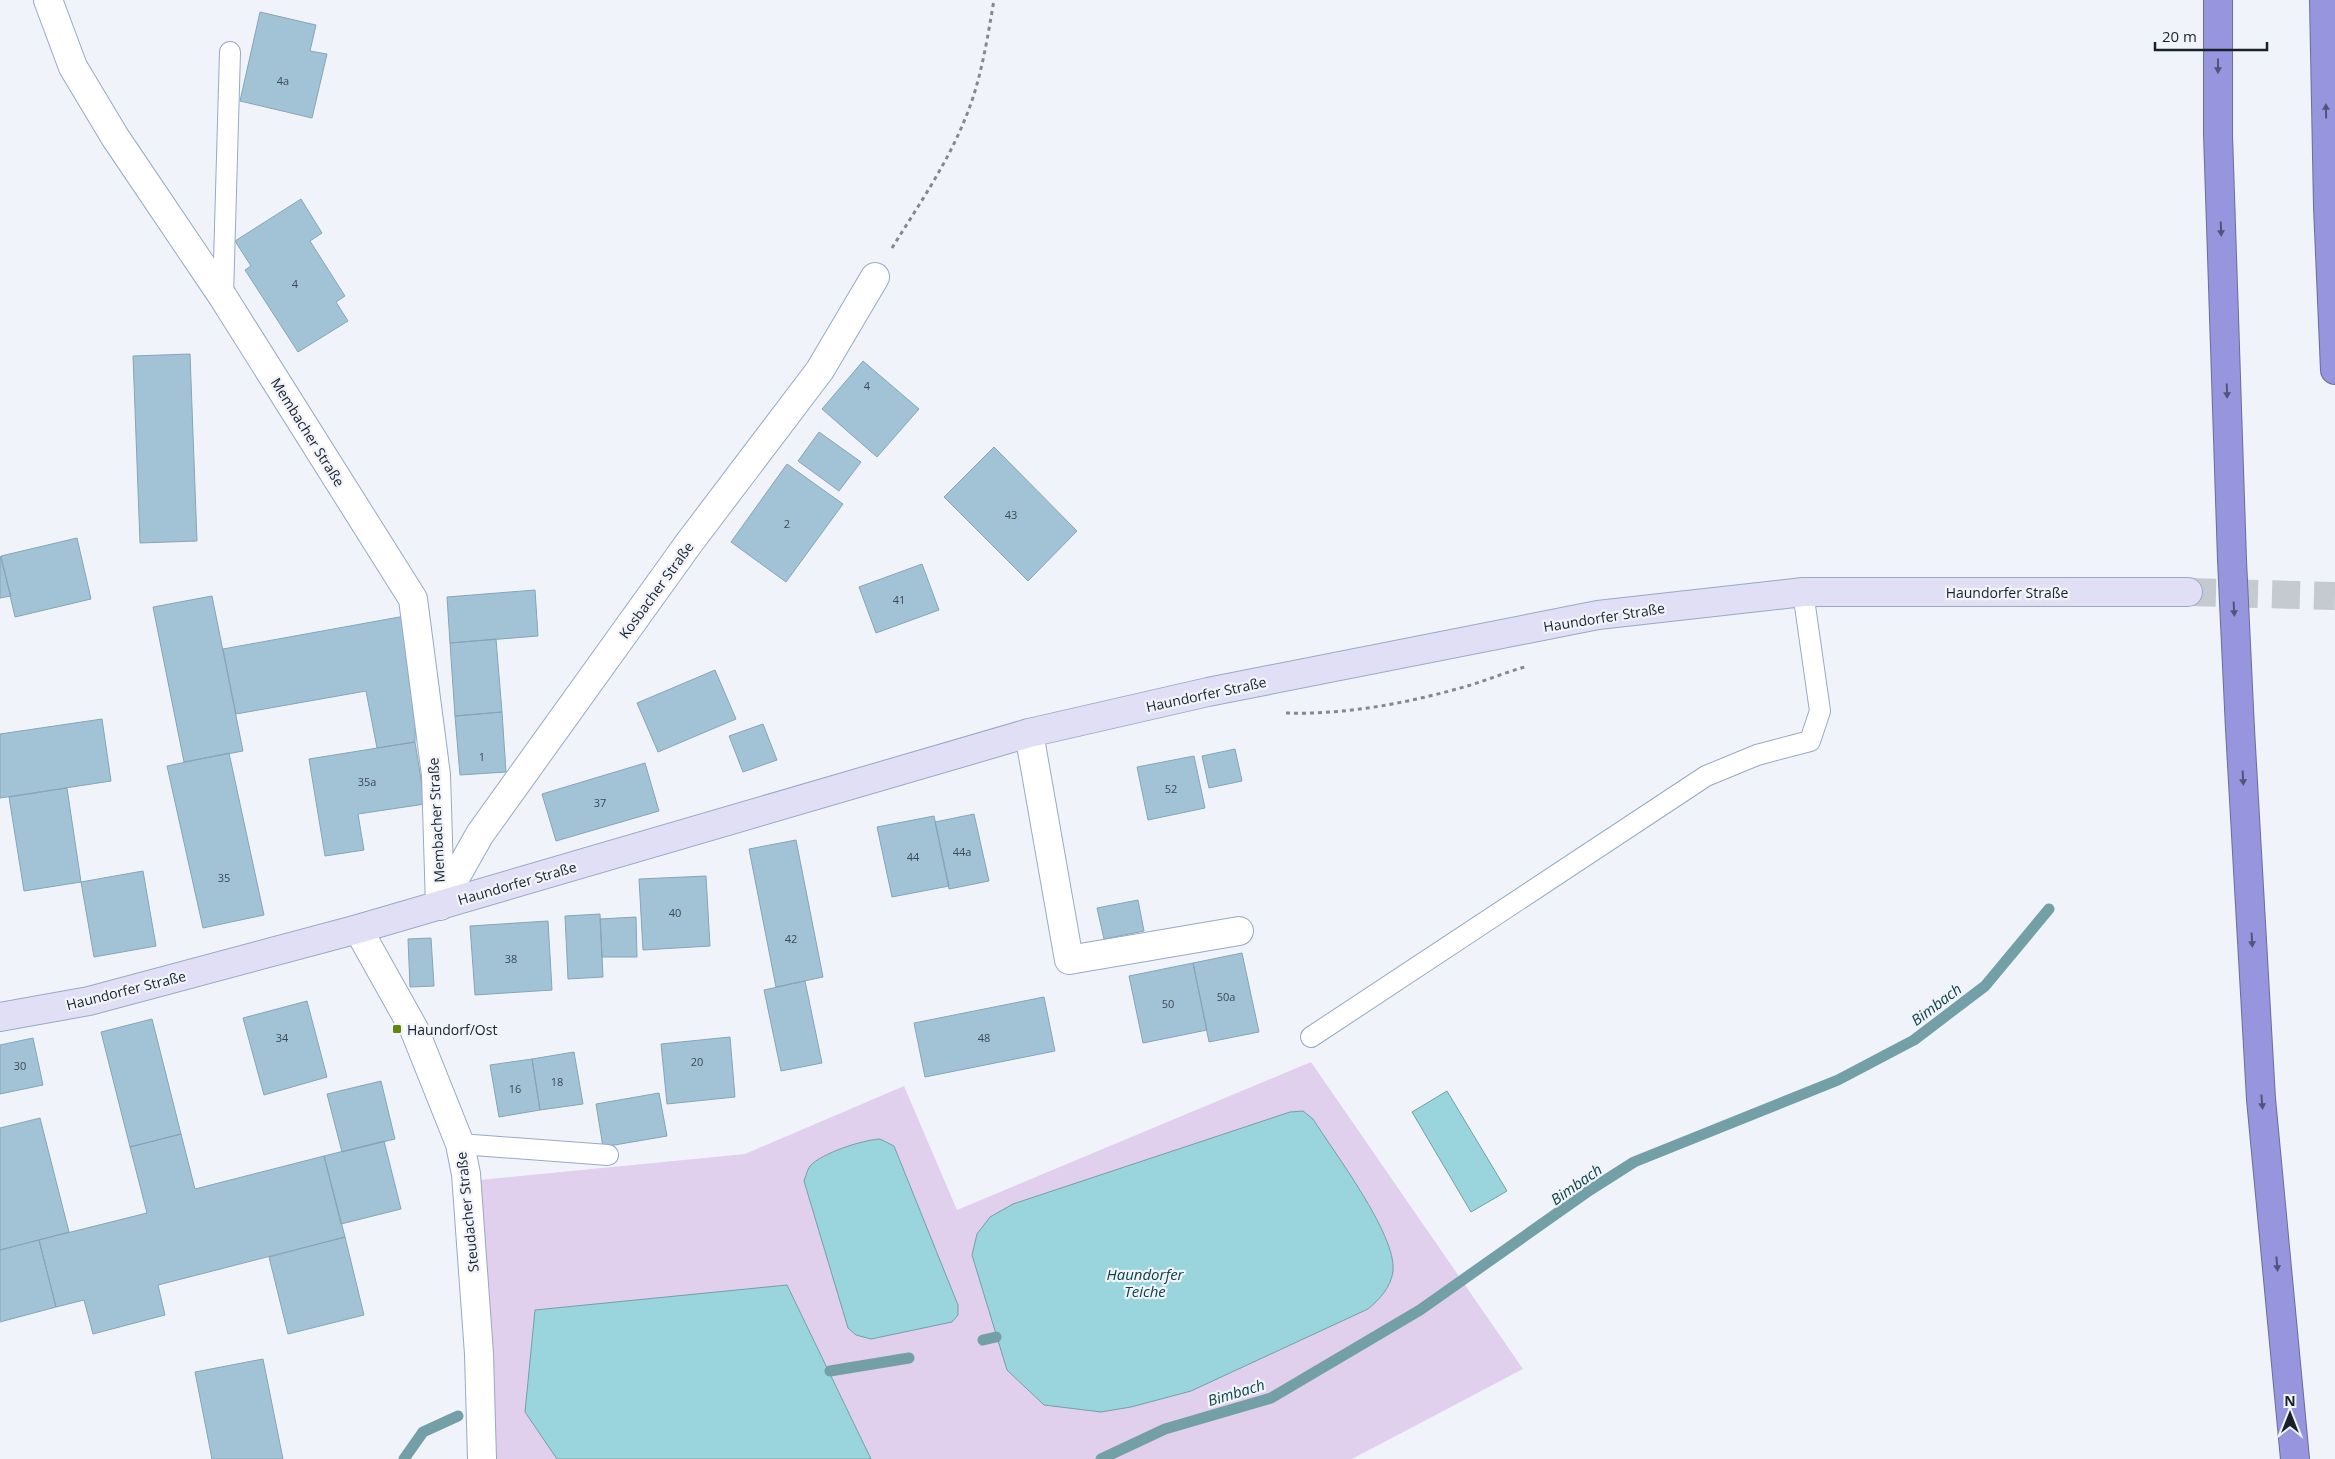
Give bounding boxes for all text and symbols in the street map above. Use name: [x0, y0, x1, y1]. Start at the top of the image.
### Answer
scale bar: [2155, 20, 2268, 52]
text: 20 m: [2162, 26, 2197, 46]
one-way arrow: [2214, 58, 2222, 74]
house number: 4a: [277, 73, 289, 88]
one-way arrow: [2322, 103, 2330, 119]
one-way arrow: [2218, 221, 2226, 237]
house number: 4: [292, 276, 299, 291]
street label: Membacher Straße: [267, 374, 349, 490]
house number: 4: [864, 378, 871, 393]
one-way arrow: [2223, 383, 2231, 399]
house number: 43: [1005, 507, 1017, 522]
house number: 2: [784, 516, 790, 531]
street label: Kosbacher Straße: [614, 538, 698, 642]
street label: Haundorfer Straße: [1946, 583, 2068, 602]
house number: 41: [893, 592, 905, 607]
street label: Haundorfer Straße: [1542, 598, 1666, 636]
one-way arrow: [2231, 601, 2239, 617]
street label: Haundorfer Straße: [1144, 672, 1268, 716]
house number: 1: [479, 749, 485, 764]
street label: Membacher Straße: [423, 757, 449, 883]
one-way arrow: [2240, 770, 2248, 786]
house number: 35a: [358, 774, 376, 789]
house number: 52: [1165, 781, 1177, 796]
house number: 37: [594, 795, 606, 810]
house number: 44a: [953, 844, 971, 859]
house number: 44: [907, 849, 920, 864]
street label: Haundorfer Straße: [455, 857, 579, 909]
house number: 35: [218, 870, 230, 885]
house number: 40: [669, 905, 681, 920]
house number: 42: [785, 931, 797, 946]
one-way arrow: [2249, 932, 2257, 948]
house number: 38: [505, 951, 517, 966]
street label: Haundorfer Straße: [64, 966, 188, 1014]
water label: Bimbach: [1907, 978, 1965, 1030]
house number: 50a: [1217, 989, 1235, 1004]
house number: 50: [1162, 996, 1174, 1011]
place label: Haundorf/Ost: [407, 1020, 497, 1039]
marker: Haundorf/Ost: [391, 1023, 403, 1035]
house number: 34: [276, 1030, 289, 1045]
house number: 48: [978, 1030, 990, 1045]
house number: 20: [691, 1054, 703, 1069]
house number: 30: [14, 1058, 26, 1073]
house number: 18: [551, 1074, 563, 1089]
house number: 16: [509, 1081, 521, 1096]
one-way arrow: [2258, 1095, 2266, 1111]
street label: Steudacher Straße: [451, 1151, 483, 1273]
water label: Bimbach: [1546, 1159, 1606, 1209]
one-way arrow: [2273, 1257, 2281, 1273]
water label: Haundorfer Teiche: [1106, 1264, 1185, 1301]
water label: Bimbach: [1205, 1374, 1267, 1410]
north arrow: [2265, 1389, 2315, 1439]
text: N: [2284, 1391, 2296, 1410]

